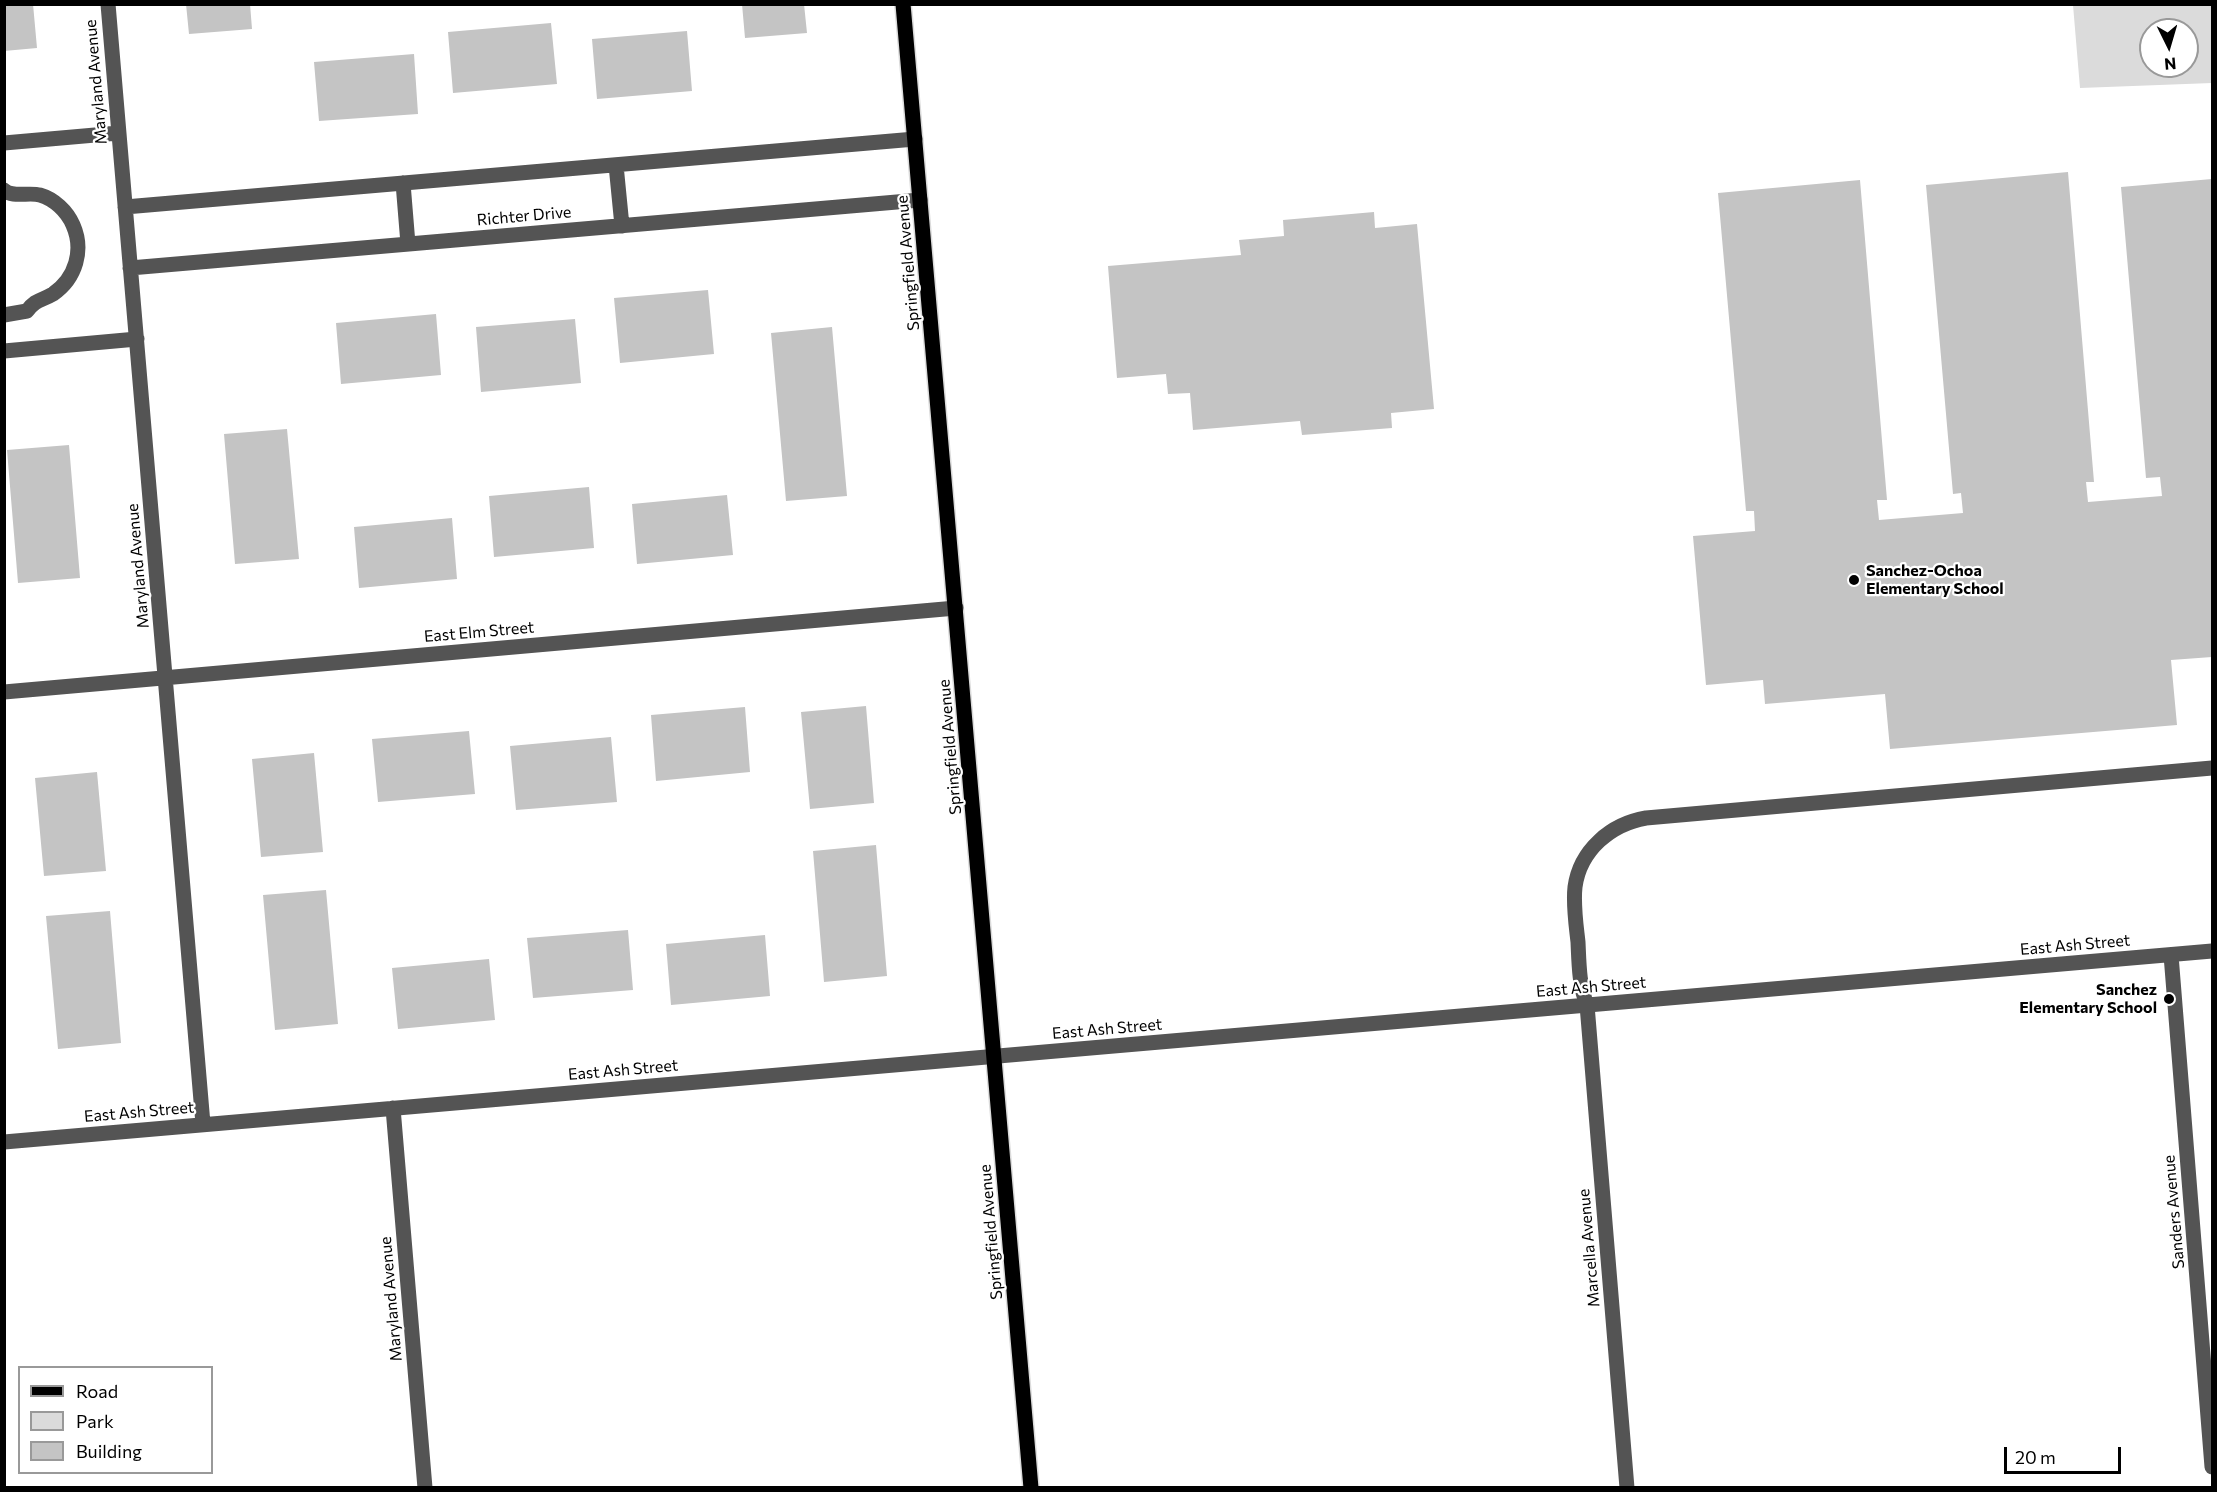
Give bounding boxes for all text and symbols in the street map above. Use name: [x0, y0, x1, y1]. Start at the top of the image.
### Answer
north arrow: [2139, 18, 2199, 78]
street label: Maryland Avenue: [81, 19, 111, 145]
text: N: [2164, 54, 2177, 74]
street label: Springfield Avenue: [893, 195, 923, 331]
street label: Richter Drive: [476, 202, 572, 230]
street label: Maryland Avenue: [123, 503, 153, 629]
place label: Sanchez-Ochoa Elementary School: [1866, 561, 2004, 599]
marker: Sanchez-Ochoa Elementary School: [1847, 573, 1861, 587]
street label: East Elm Street: [423, 618, 535, 646]
street label: Springfield Avenue: [935, 679, 965, 815]
street label: East Ash Street: [2019, 931, 2131, 959]
street label: East Ash Street: [1535, 973, 1647, 1001]
place label: Sanchez Elementary School: [2019, 980, 2157, 1018]
marker: Sanchez Elementary School: [2162, 992, 2176, 1006]
street label: East Ash Street: [1051, 1015, 1163, 1043]
street label: East Ash Street: [567, 1056, 679, 1084]
street label: East Ash Street: [83, 1098, 195, 1126]
street label: Sanders Avenue: [2159, 1154, 2189, 1270]
street label: Springfield Avenue: [976, 1164, 1006, 1300]
street label: Marcella Avenue: [1574, 1188, 1604, 1308]
street label: Maryland Avenue: [376, 1236, 406, 1362]
legend: [18, 1366, 213, 1474]
text: Road: [76, 1380, 118, 1402]
text: Park: [76, 1410, 114, 1432]
scale bar: [2007, 1435, 2124, 1473]
text: Building: [76, 1440, 142, 1462]
text: 20 m: [2015, 1446, 2056, 1468]

